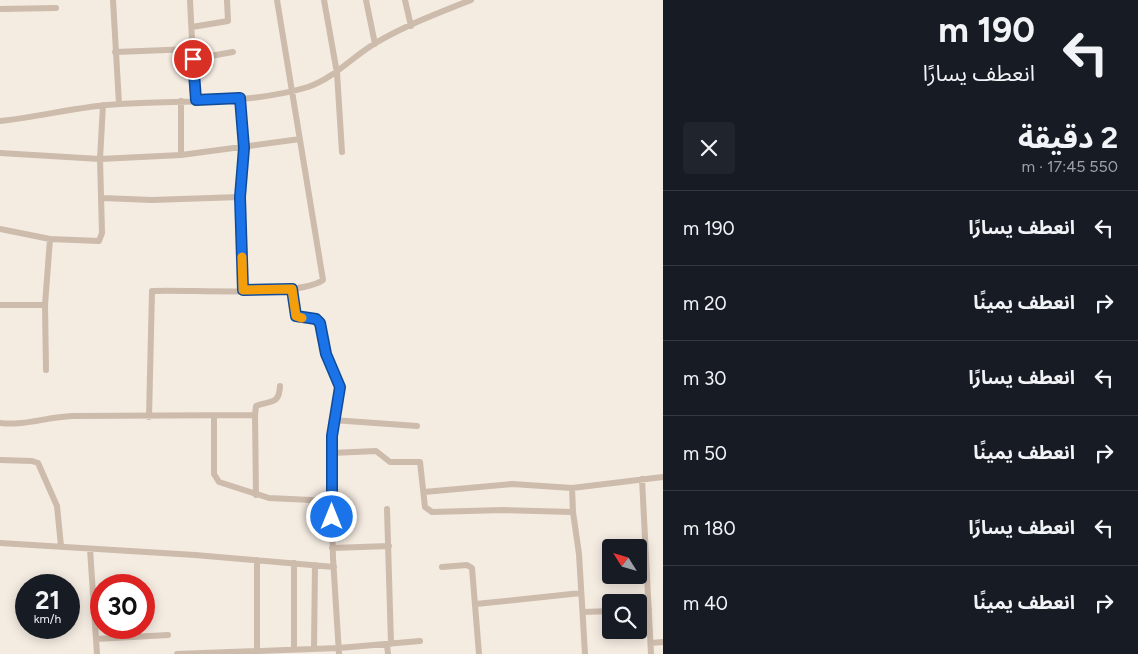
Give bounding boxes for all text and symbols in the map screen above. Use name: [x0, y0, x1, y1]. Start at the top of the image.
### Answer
text: 190 m: [938, 9, 1035, 51]
icon: left: [1053, 20, 1118, 85]
pin: [172, 38, 214, 80]
icon: arrive: [179, 45, 207, 73]
text: انعطف يسارًا: [923, 60, 1035, 87]
text: 2 دقيقة: [1018, 119, 1118, 156]
button: close: [683, 122, 735, 174]
text: 550 m · 17:45: [1021, 157, 1118, 176]
icon: left: [1090, 214, 1118, 242]
text: انعطف يسارًا: [968, 216, 1075, 239]
text: 190 m: [683, 217, 735, 240]
icon: right: [1090, 289, 1118, 317]
text: انعطف يمينًا: [973, 291, 1075, 314]
text: 20 m: [683, 292, 727, 315]
icon: left: [1090, 364, 1118, 392]
text: انعطف يسارًا: [968, 366, 1075, 389]
text: 30 m: [683, 367, 726, 390]
icon: right: [1090, 439, 1118, 467]
text: انعطف يمينًا: [973, 441, 1075, 464]
text: 50 m: [683, 442, 727, 465]
position arrow: [305, 490, 357, 542]
icon: left: [1090, 514, 1118, 542]
text: انعطف يسارًا: [968, 516, 1075, 539]
text: 180 m: [683, 517, 736, 540]
north arrow: [602, 539, 648, 584]
map controls: [602, 539, 647, 639]
speed limit sign: 30: [90, 574, 155, 639]
text: 21: [35, 585, 60, 615]
icon: right: [1090, 589, 1118, 617]
text: انعطف يمينًا: [973, 591, 1075, 614]
text: 40 m: [683, 592, 728, 615]
button: search: [602, 594, 647, 639]
text: km/h: [34, 612, 61, 626]

